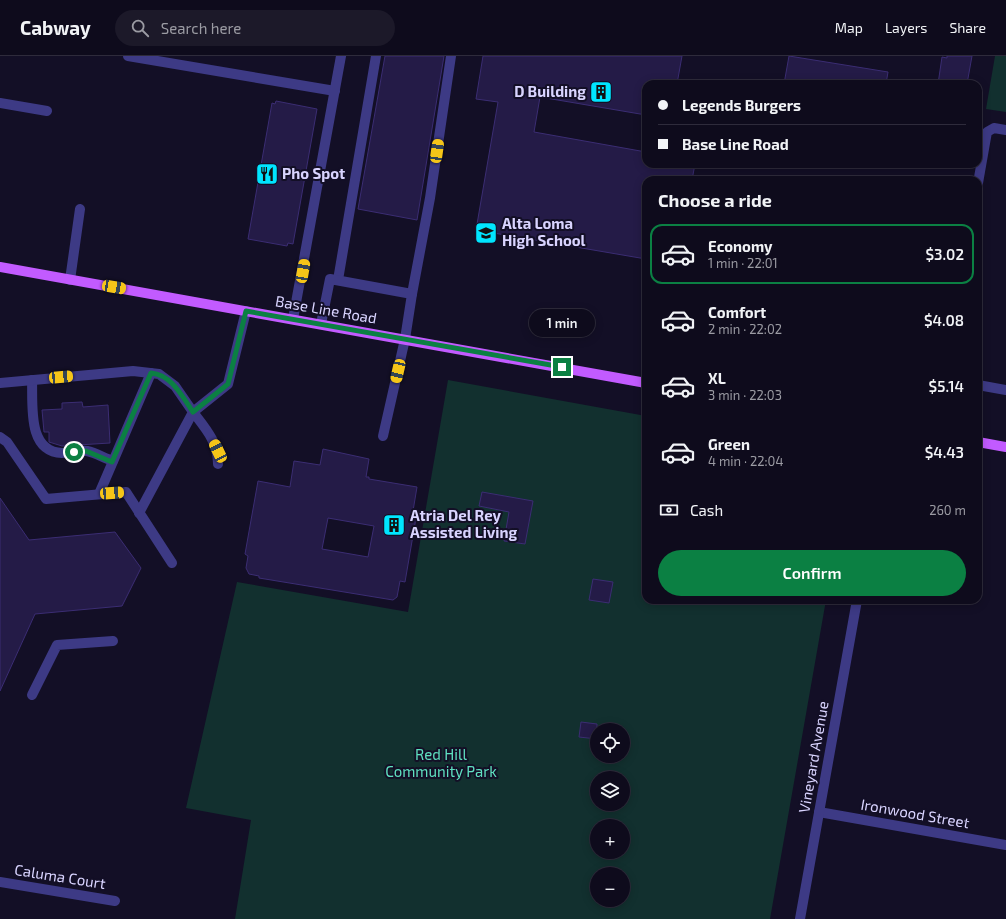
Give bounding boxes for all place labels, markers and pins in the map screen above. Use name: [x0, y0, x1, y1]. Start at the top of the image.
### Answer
building icon: D Building: [588, 79, 614, 105]
place label: D Building: [514, 82, 586, 100]
restaurant icon: Pho Spot: [254, 161, 280, 187]
place label: Pho Spot: [282, 164, 345, 182]
place label: Alta Loma High School: [502, 214, 586, 249]
school or university icon: Alta Loma High School: [473, 220, 499, 246]
place label: Atria Del Rey Assisted Living: [410, 506, 517, 541]
building icon: Atria Del Rey Assisted Living: [381, 512, 407, 538]

